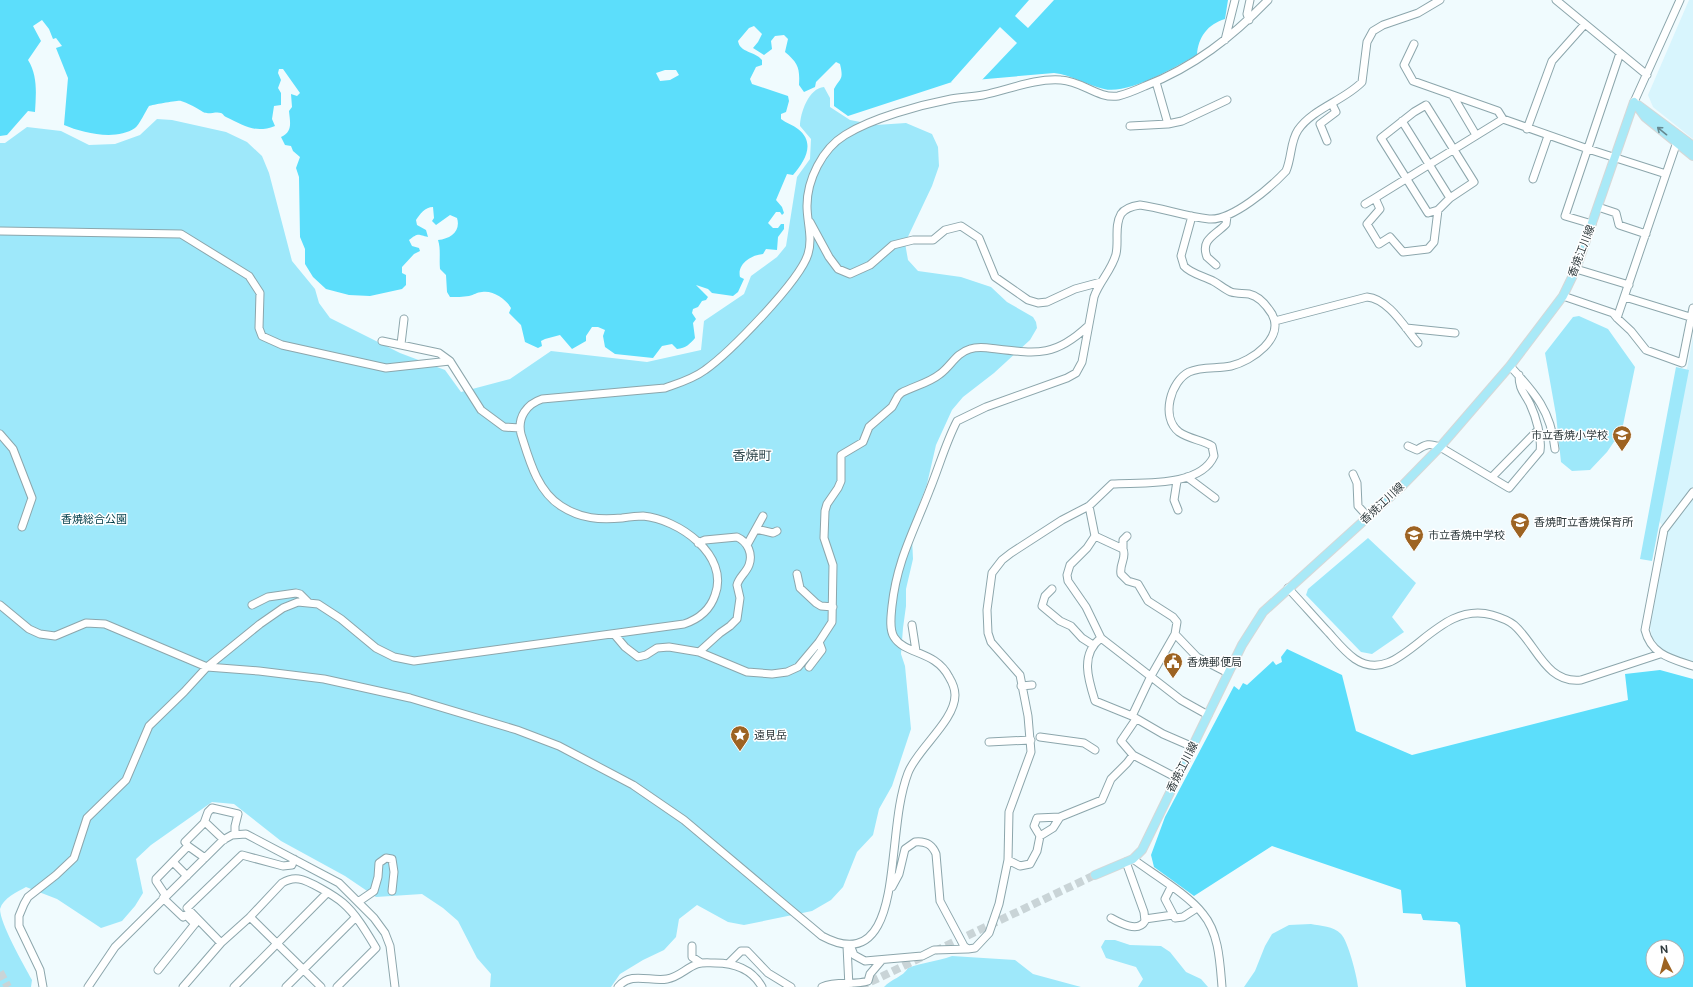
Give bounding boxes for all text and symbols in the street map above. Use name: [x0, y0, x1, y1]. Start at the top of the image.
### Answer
one-way arrow: [1657, 127, 1668, 136]
street label: 香焼江川線: [1565, 223, 1597, 279]
school or university icon: 市立香焼小学校: [1611, 424, 1633, 452]
place label: 市立香焼小学校: [1531, 428, 1608, 442]
district label: 香焼町: [732, 447, 772, 464]
street label: 香焼江川線: [1357, 479, 1407, 527]
school or university icon: 香焼町立香焼保育所: [1509, 511, 1531, 539]
park label: 香焼総合公園: [61, 512, 127, 526]
place label: 香焼町立香焼保育所: [1534, 515, 1634, 529]
school or university icon: 市立香焼中学校: [1403, 524, 1425, 552]
place label: 市立香焼中学校: [1428, 528, 1505, 542]
public building icon: 香焼郵便局: [1162, 651, 1184, 679]
place label: 香焼郵便局: [1187, 655, 1242, 669]
place icon: 遠見岳: [729, 724, 751, 752]
place label: 遠見岳: [754, 728, 787, 742]
street label: 香焼江川線: [1163, 739, 1201, 795]
north arrow: [1645, 939, 1685, 979]
text: N: [1659, 942, 1669, 956]

